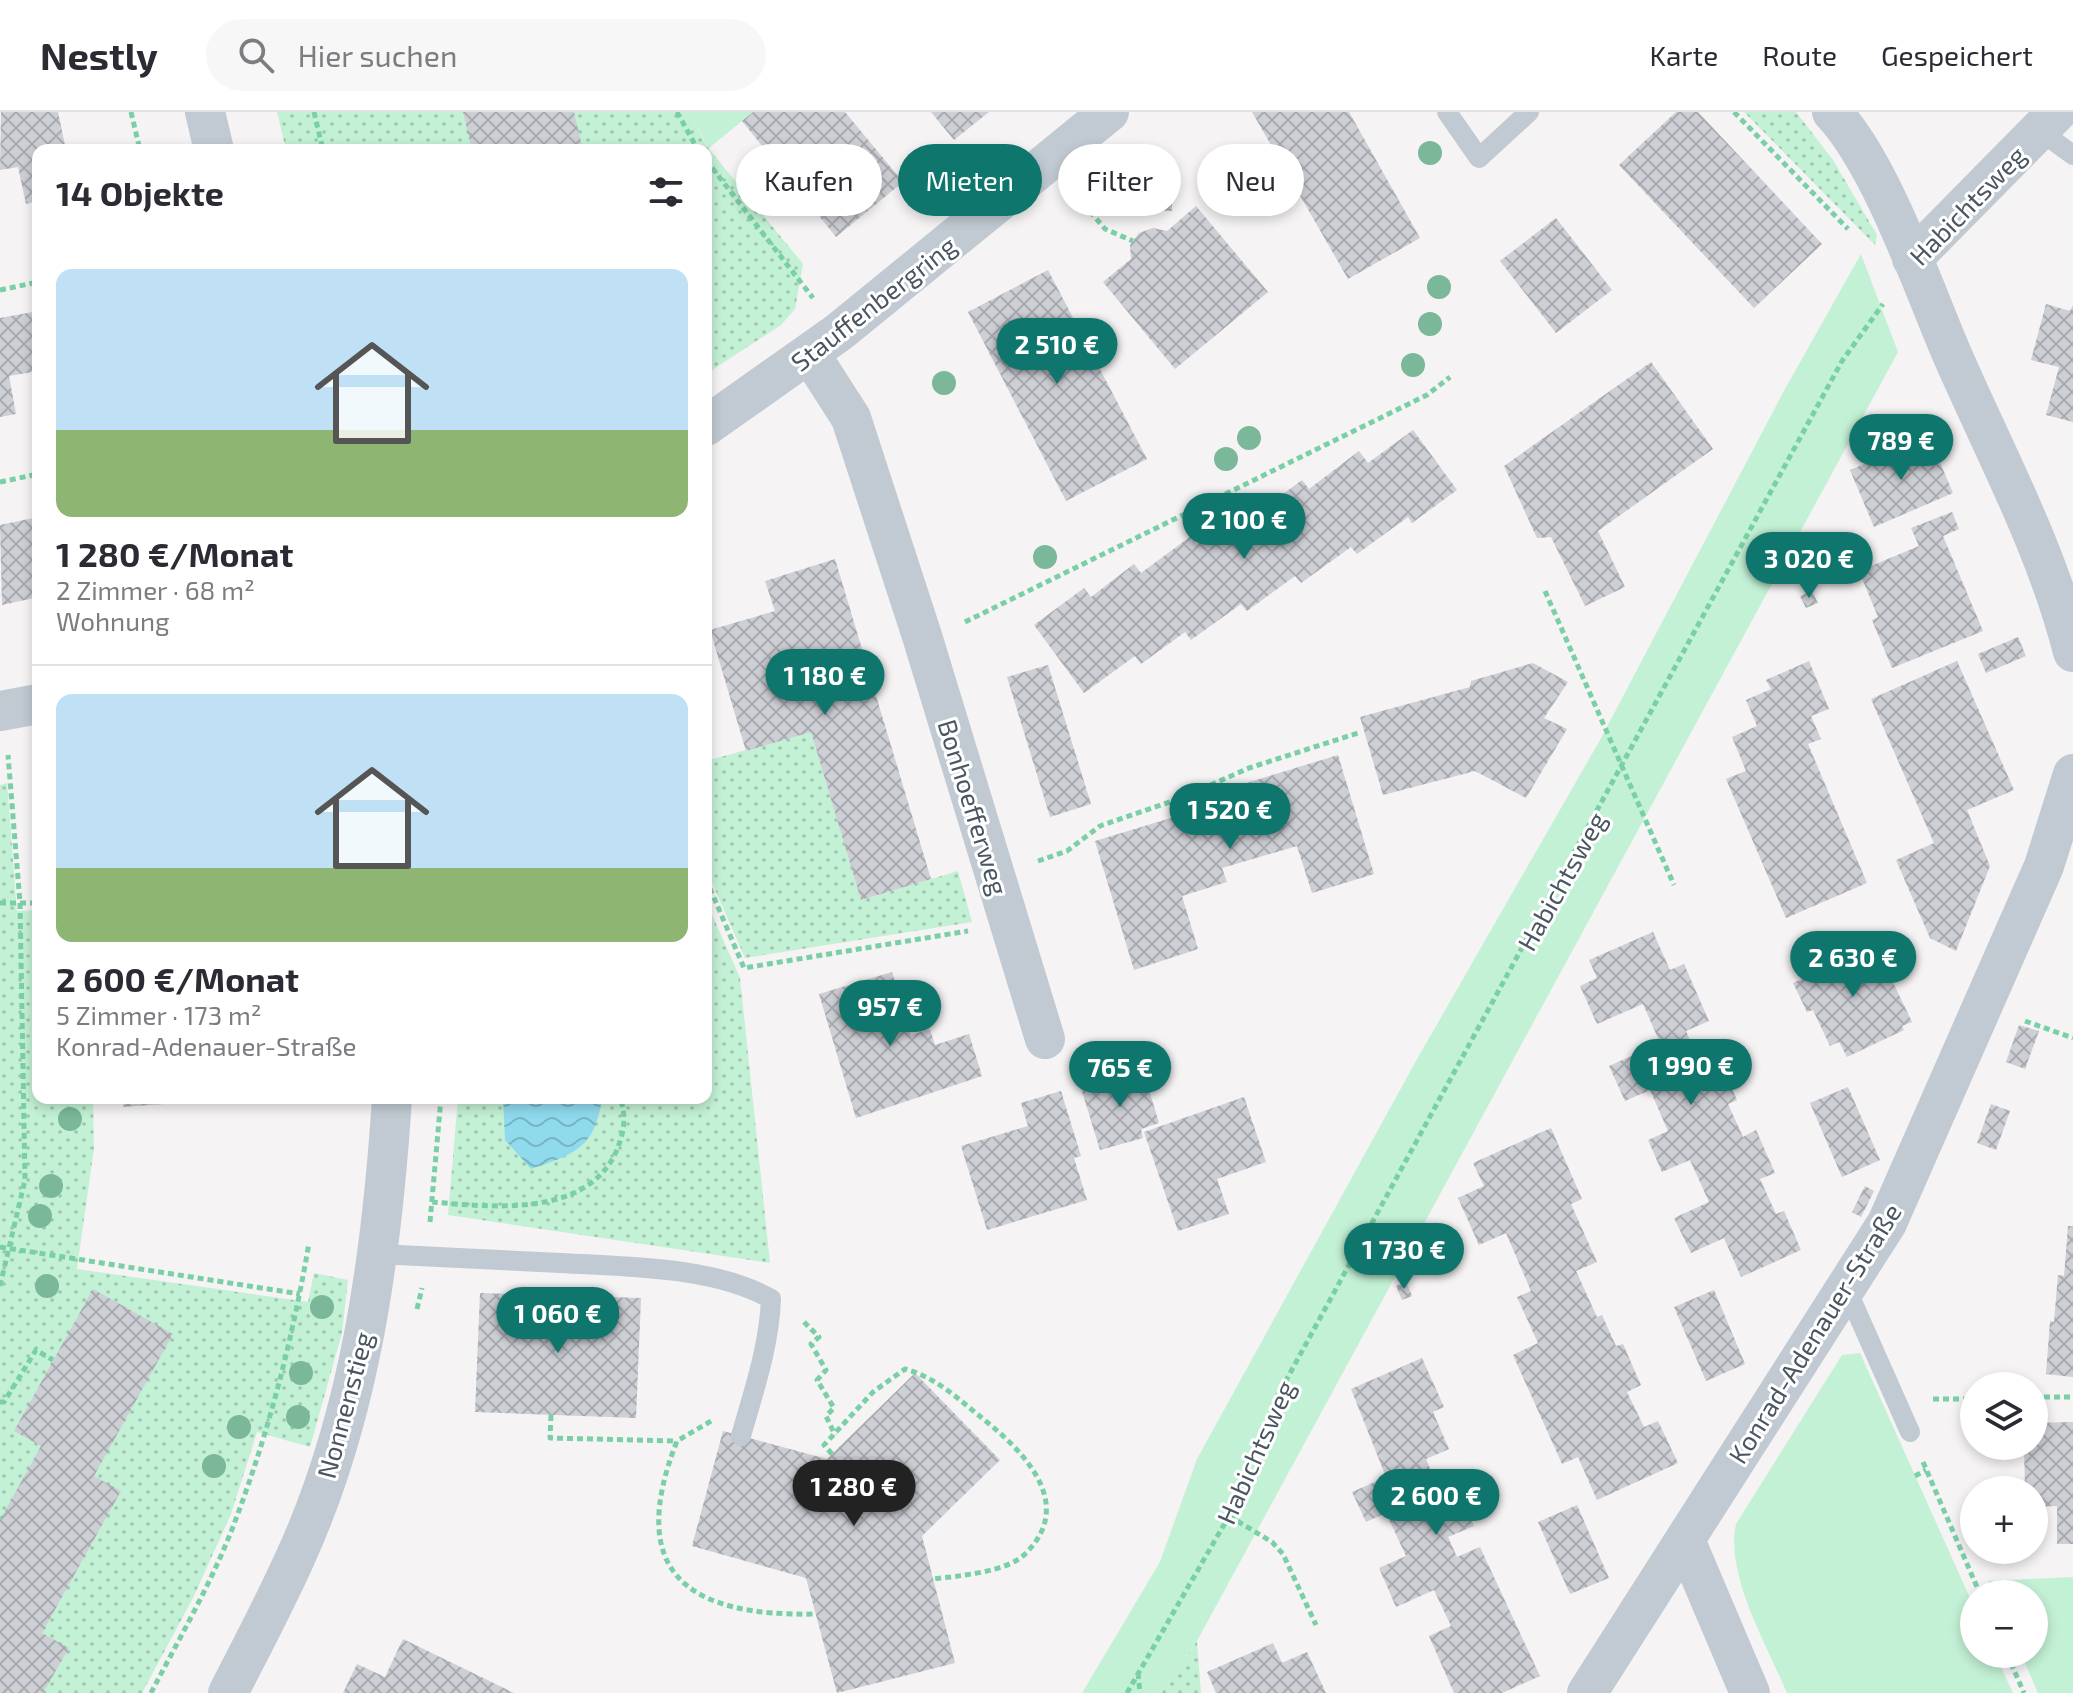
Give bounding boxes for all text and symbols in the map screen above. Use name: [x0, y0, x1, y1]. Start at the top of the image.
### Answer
search box: [206, 19, 766, 91]
text: Nestly: [40, 32, 158, 78]
icon: search: [234, 33, 278, 77]
text: Hier suchen: [298, 37, 457, 73]
text: Karte: [1649, 38, 1718, 72]
text: Route: [1762, 38, 1837, 72]
text: Gespeichert: [1881, 38, 2033, 72]
street label: Habichtsweg: [1902, 139, 2032, 271]
chip: Kaufen: [736, 144, 882, 216]
chip: Mieten: [898, 144, 1042, 216]
chip: Filter: [1058, 144, 1181, 216]
chip: Neu: [1197, 144, 1304, 216]
icon: filters: [644, 170, 688, 214]
text: 14 Objekte: [56, 172, 224, 213]
street label: Stauffenbergring: [784, 229, 962, 377]
pin: 2 510 €: [983, 318, 1131, 386]
icon: home: [300, 321, 444, 465]
text: 2 510 €: [1014, 328, 1100, 359]
pin: 789 €: [1845, 414, 1957, 482]
text: 789 €: [1867, 424, 1935, 455]
pin: 2 100 €: [1170, 493, 1318, 561]
text: 2 100 €: [1200, 503, 1288, 534]
pin: 3 020 €: [1735, 532, 1883, 600]
text: 1 280 €/Monat: [56, 533, 293, 574]
text: 3 020 €: [1764, 542, 1854, 573]
text: 2 Zimmer · 68 m²: [56, 574, 255, 605]
text: Wohnung: [56, 605, 170, 636]
pin: 1 180 €: [751, 649, 899, 717]
text: 1 180 €: [784, 659, 867, 690]
street label: Bonhoefferweg: [933, 715, 1015, 899]
icon: home: [300, 746, 444, 890]
pin: 1 520 €: [1156, 783, 1304, 851]
text: 1 520 €: [1187, 793, 1273, 824]
street label: Habichtsweg: [1510, 806, 1612, 956]
pin: 2 630 €: [1779, 931, 1927, 999]
text: 2 630 €: [1808, 941, 1898, 972]
text: 2 600 €/Monat: [56, 958, 299, 999]
pin: 957 €: [834, 980, 946, 1048]
text: 957 €: [857, 990, 923, 1021]
text: 5 Zimmer · 173 m²: [56, 999, 261, 1030]
text: Konrad-Adenauer-Straße: [56, 1030, 357, 1061]
pin: 1 990 €: [1617, 1039, 1765, 1107]
pin: 765 €: [1064, 1041, 1176, 1109]
text: 1 990 €: [1648, 1049, 1734, 1080]
text: 765 €: [1087, 1051, 1153, 1082]
street label: Konrad-Adenauer-Straße: [1721, 1197, 1907, 1469]
pin: 1 730 €: [1330, 1223, 1478, 1291]
text: 1 730 €: [1362, 1233, 1446, 1264]
pin: 1 060 €: [484, 1287, 632, 1355]
text: 1 060 €: [514, 1297, 602, 1328]
street label: Nonnenstieg: [310, 1328, 378, 1482]
map controls: [1960, 1372, 2048, 1668]
button: layers: [1960, 1372, 2048, 1460]
street label: Habichtsweg: [1210, 1376, 1300, 1528]
pin: 1 280 €: [780, 1460, 928, 1528]
pin: 2 600 €: [1362, 1469, 1510, 1537]
text: 1 280 €: [811, 1470, 897, 1501]
button: +: [1960, 1476, 2048, 1564]
text: 2 600 €: [1390, 1479, 1482, 1510]
button: −: [1960, 1580, 2048, 1668]

